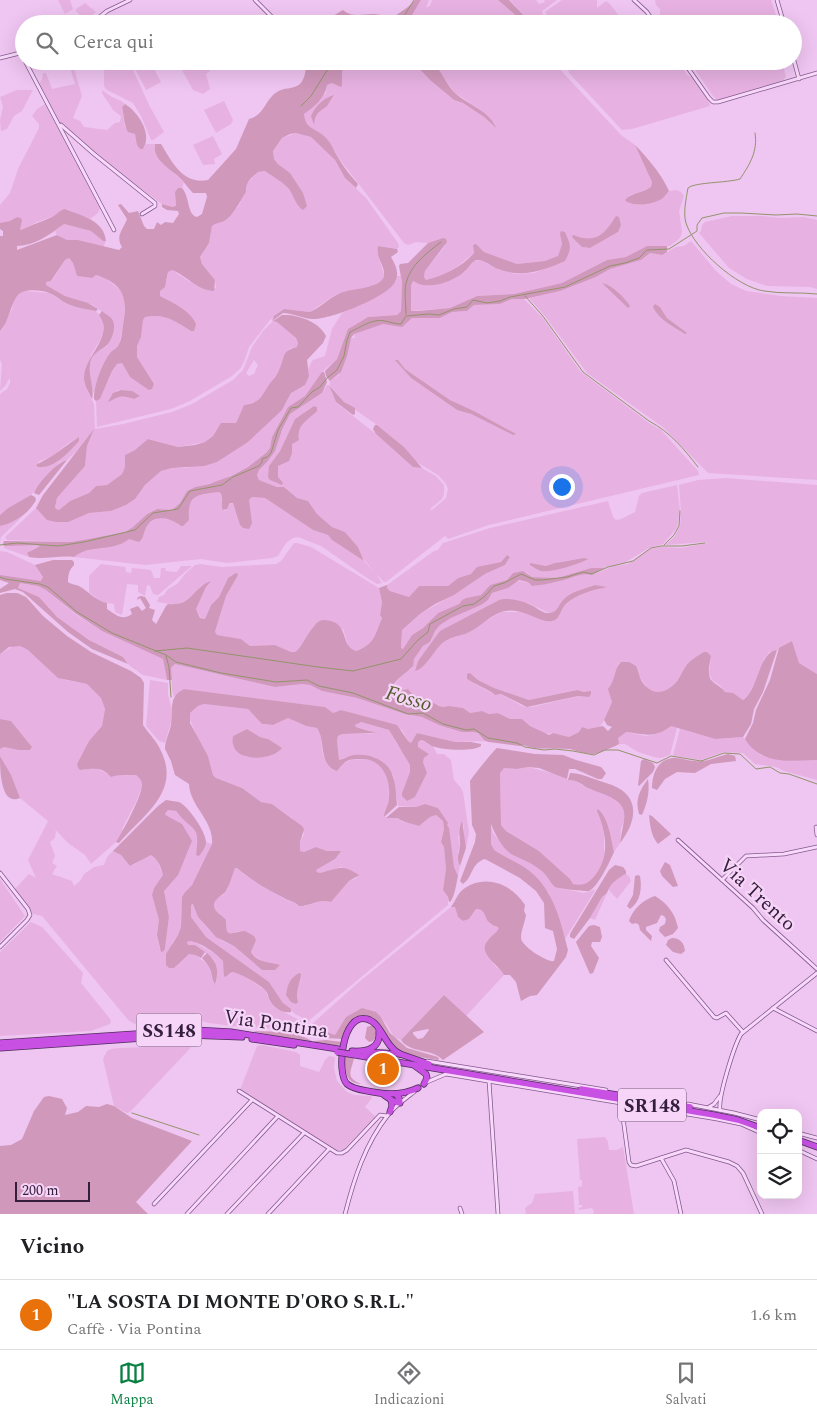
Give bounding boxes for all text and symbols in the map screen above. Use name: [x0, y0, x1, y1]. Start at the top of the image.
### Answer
search box: [15, 15, 802, 70]
text: Cerca qui: [73, 28, 154, 57]
icon: search: [33, 29, 61, 57]
your location: [549, 474, 575, 500]
water label: Fosso: [382, 677, 436, 721]
street label: Via Trento: [712, 851, 803, 938]
street label: Via Pontina: [222, 1002, 330, 1046]
road number: SS148: [136, 1014, 202, 1046]
pin: 1: [367, 1050, 399, 1088]
road number: SR148: [618, 1088, 686, 1122]
map controls: [757, 1109, 802, 1199]
button: locate: [757, 1109, 802, 1154]
button: layers: [757, 1154, 802, 1199]
scale bar: [15, 1179, 90, 1202]
text: 200 m: [22, 1180, 59, 1201]
text: Vicino: [20, 1231, 84, 1263]
text: "LA SOSTA DI MONTE D'ORO S.R.L.": [67, 1288, 414, 1317]
text: 1: [32, 1303, 40, 1327]
text: 1.6 km: [750, 1303, 797, 1327]
text: Caffè · Via Pontina: [67, 1317, 201, 1341]
tab: Mappa: [110, 1359, 153, 1410]
tab: Indicazioni: [374, 1359, 444, 1410]
tab: Salvati: [665, 1359, 707, 1410]

